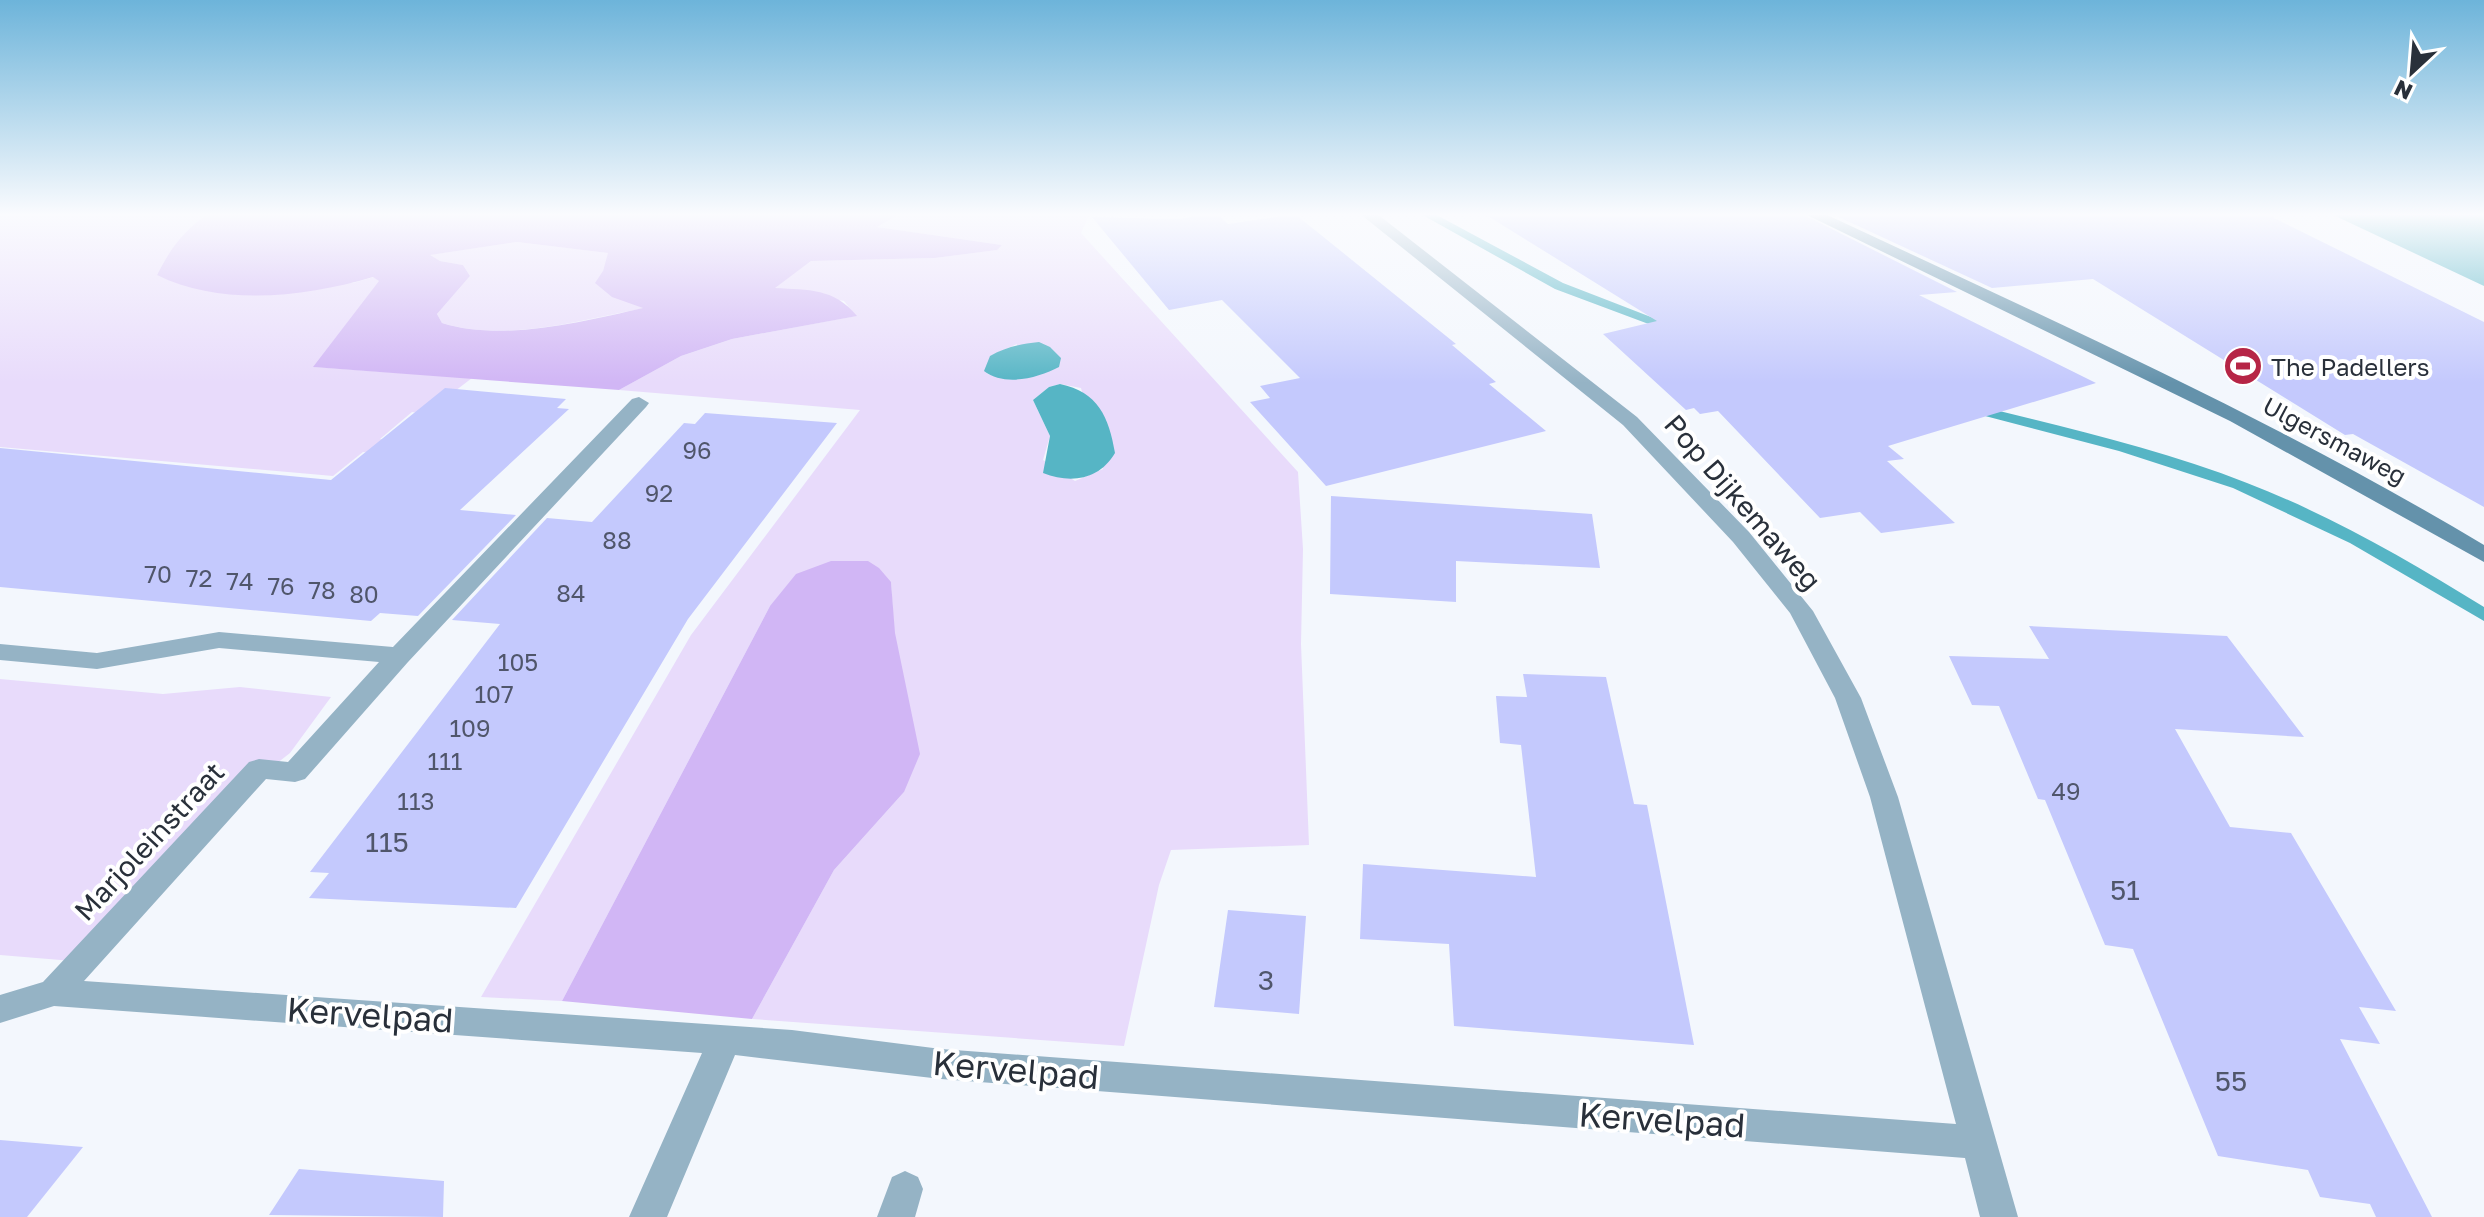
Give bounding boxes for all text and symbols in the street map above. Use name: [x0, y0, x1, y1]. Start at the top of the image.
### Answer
north arrow: [2372, 32, 2452, 112]
text: N: [2390, 75, 2416, 106]
sports icon: The Padellers: [2222, 345, 2264, 387]
place label: The Padellers: [2271, 352, 2429, 381]
street label: Ulgersmaweg: [2258, 390, 2412, 490]
street label: Pop Dijkemaweg: [1658, 408, 1828, 596]
house number: 96: [682, 435, 712, 464]
house number: 92: [645, 478, 673, 507]
house number: 88: [602, 525, 632, 554]
house number: 70: [144, 559, 172, 588]
house number: 72: [186, 563, 212, 592]
house number: 74: [226, 566, 254, 595]
house number: 76: [267, 571, 295, 600]
house number: 78: [308, 575, 336, 604]
house number: 84: [556, 578, 586, 607]
house number: 80: [349, 579, 379, 608]
house number: 105: [498, 647, 538, 676]
house number: 107: [474, 679, 514, 708]
house number: 109: [449, 713, 491, 742]
house number: 111: [428, 746, 462, 775]
street label: Marjoleinstraat: [67, 755, 231, 927]
house number: 49: [2051, 776, 2081, 805]
house number: 113: [397, 786, 435, 815]
house number: 115: [365, 825, 409, 858]
house number: 51: [2110, 873, 2140, 906]
house number: 3: [1258, 963, 1274, 996]
street label: Kervelpad: [285, 988, 455, 1040]
street label: Kervelpad: [931, 1042, 1101, 1096]
house number: 55: [2215, 1064, 2247, 1097]
street label: Kervelpad: [1577, 1093, 1747, 1145]

